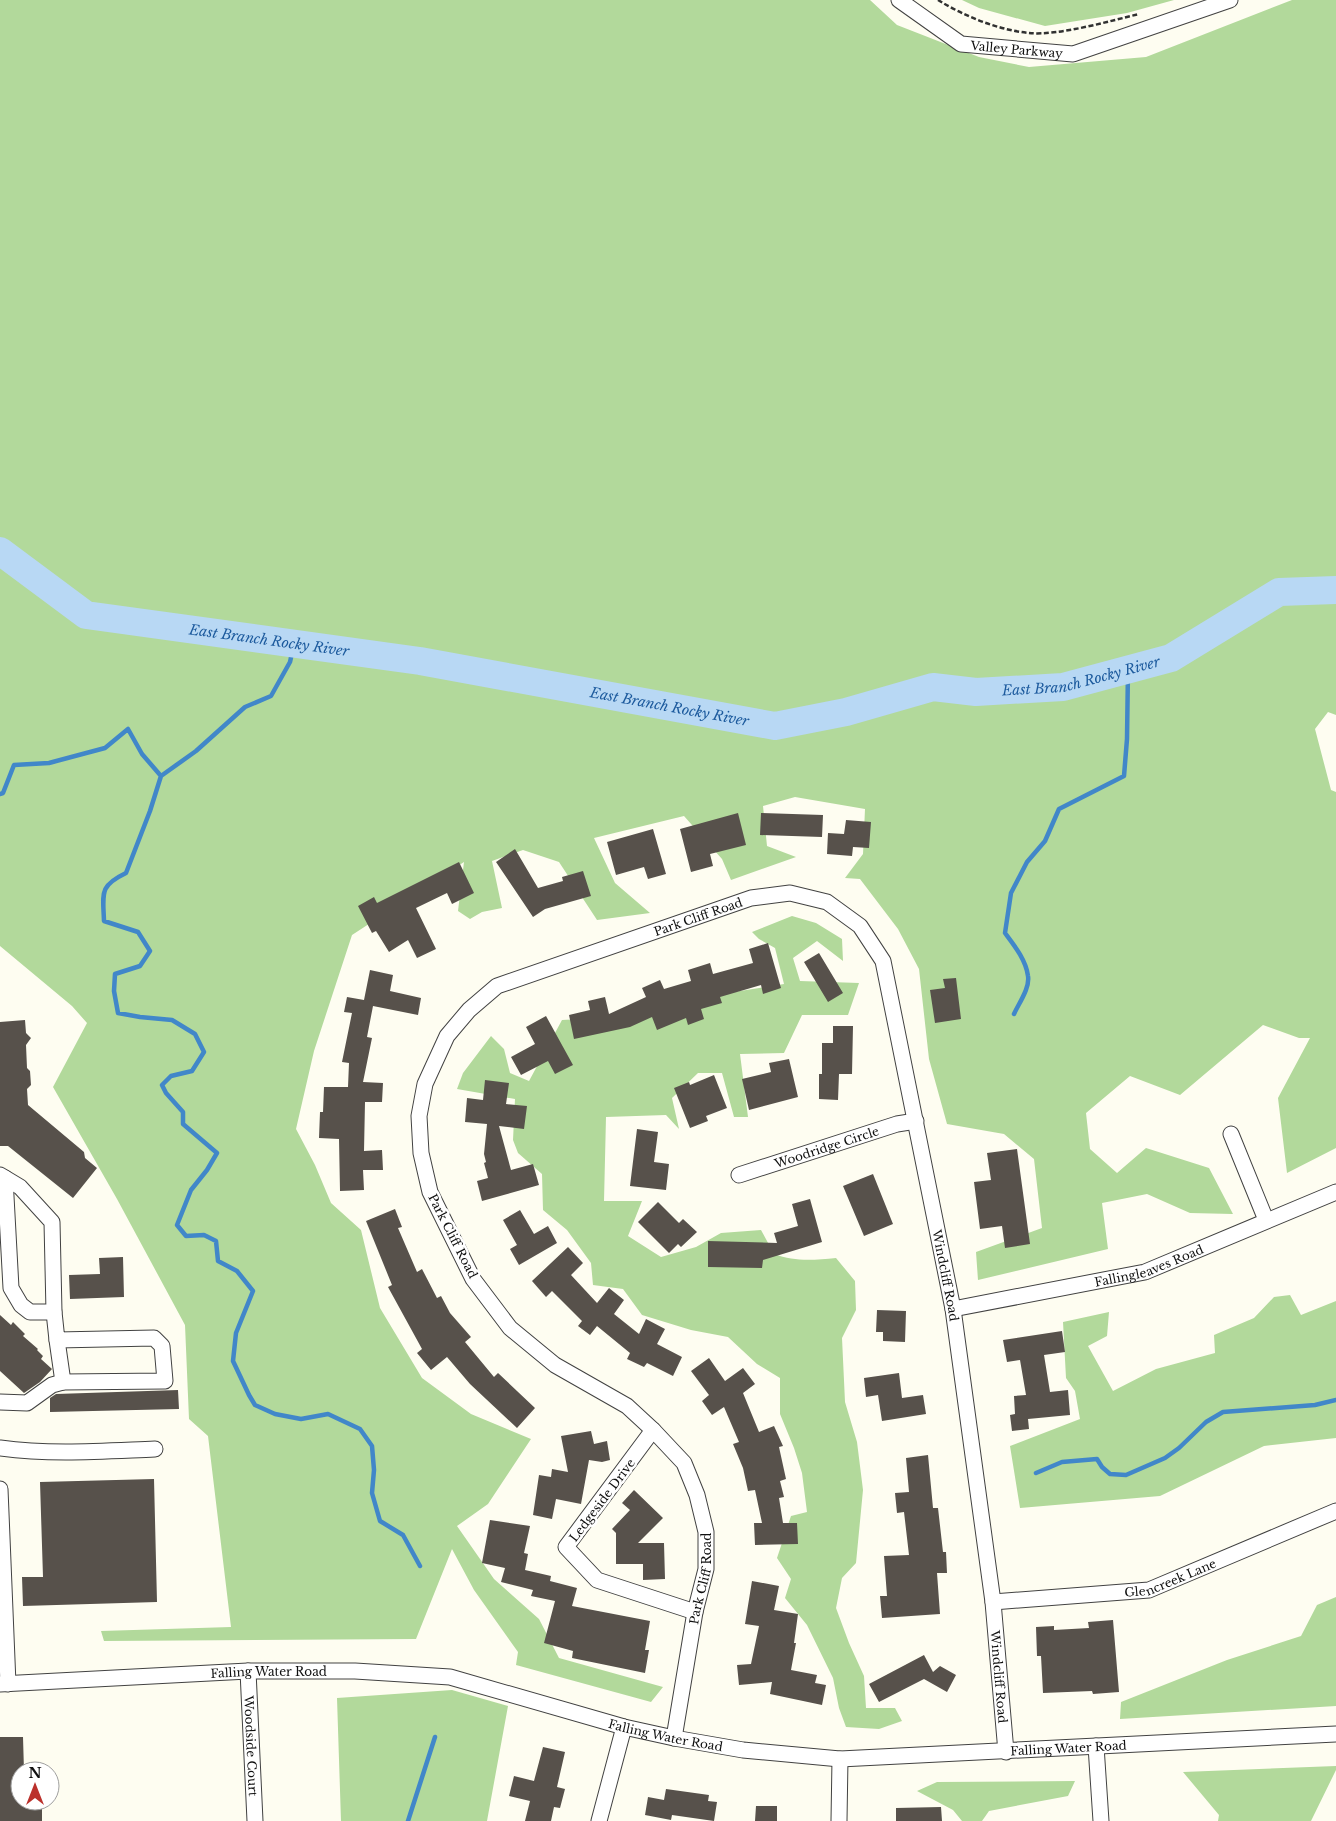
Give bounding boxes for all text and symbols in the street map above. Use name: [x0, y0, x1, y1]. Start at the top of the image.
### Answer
street label: Valley Parkway: [969, 37, 1064, 61]
water label: East Branch Rocky River: [187, 620, 351, 660]
water label: East Branch Rocky River: [1000, 652, 1163, 700]
water label: East Branch Rocky River: [588, 683, 751, 730]
street label: Park Cliff Road: [652, 894, 744, 939]
street label: Woodridge Circle: [771, 1123, 881, 1171]
street label: Park Cliff Road: [425, 1191, 481, 1281]
street label: Windcliff Road: [930, 1227, 962, 1322]
street label: Fallingleaves Road: [1093, 1241, 1205, 1289]
street label: Ledgeside Drive: [566, 1455, 638, 1544]
street label: Park Cliff Road: [686, 1533, 714, 1625]
street label: Glencreek Lane: [1124, 1555, 1218, 1599]
street label: Windcliff Road: [988, 1629, 1011, 1724]
street label: Falling Water Road: [210, 1664, 327, 1680]
street label: Woodside Court: [242, 1694, 261, 1797]
street label: Falling Water Road: [607, 1715, 724, 1754]
street label: Falling Water Road: [1010, 1737, 1127, 1758]
north arrow: [10, 1761, 60, 1811]
text: N: [28, 1764, 42, 1782]

